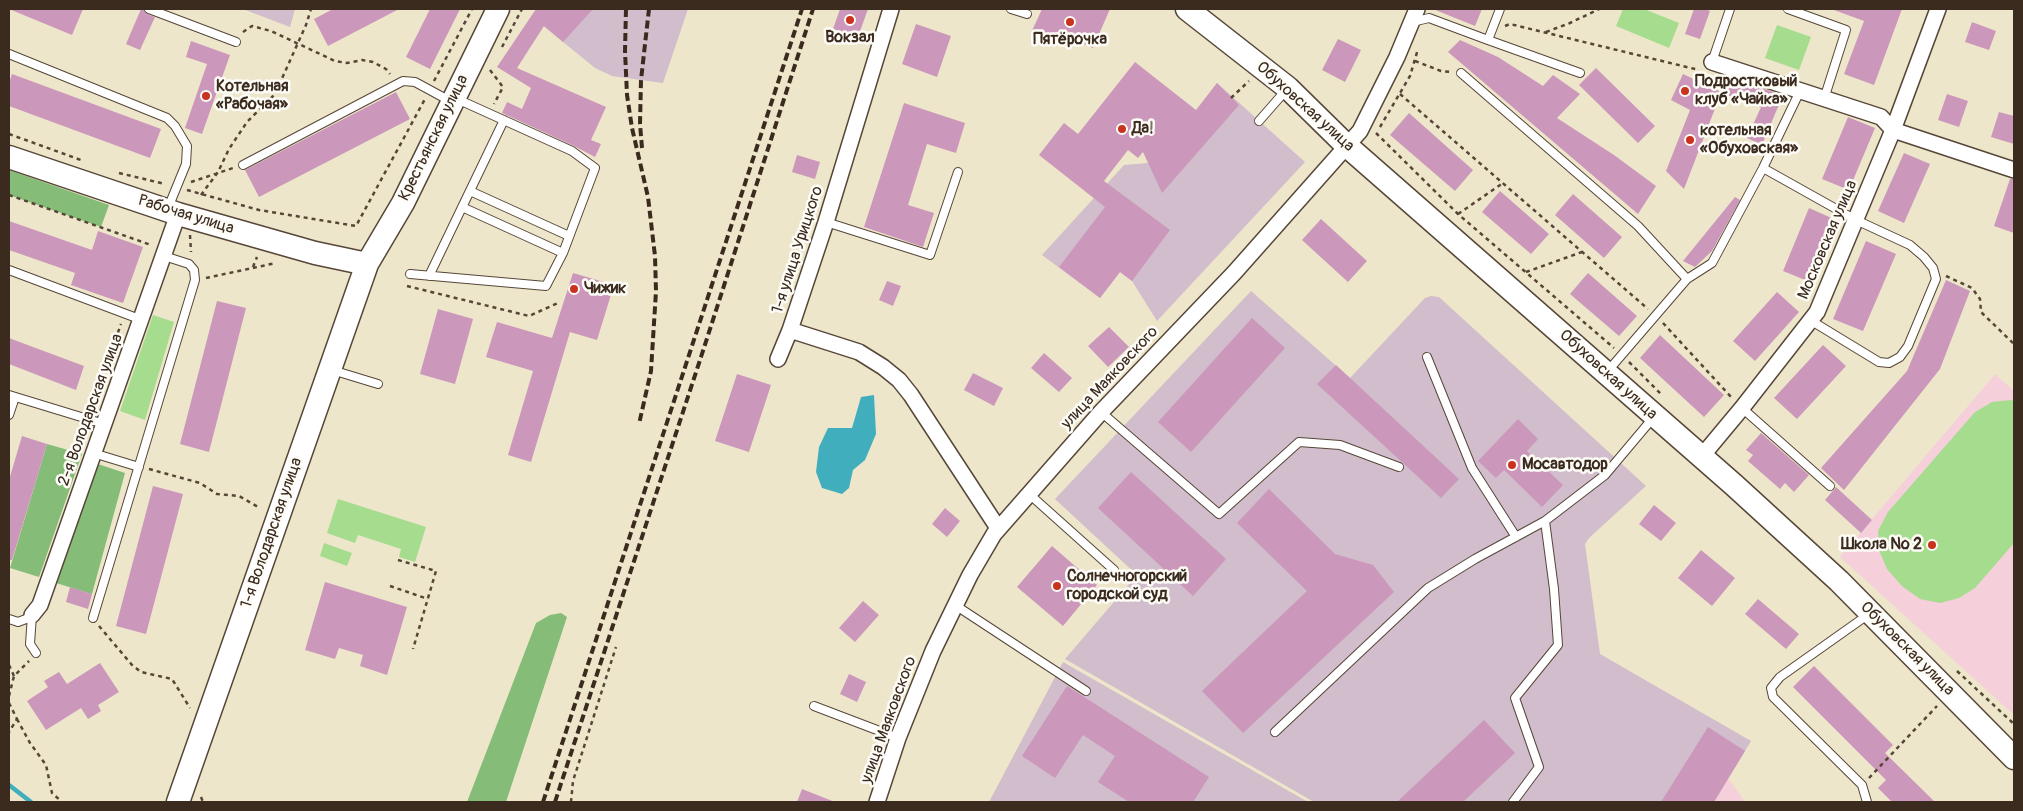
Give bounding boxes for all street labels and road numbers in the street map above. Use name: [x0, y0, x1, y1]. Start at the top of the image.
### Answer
street label: Обуховская улица: [1252, 58, 1358, 156]
street label: Крестьянская улица: [395, 72, 473, 204]
street label: Московская улица: [1794, 178, 1862, 302]
street label: 1-я улица Урицкого: [768, 184, 828, 316]
street label: Рабочая улица: [136, 191, 236, 239]
street label: улица Маяковского: [1057, 323, 1163, 433]
street label: Обуховская улица: [1555, 326, 1661, 424]
street label: 2-я Володарская улица: [55, 331, 127, 489]
street label: 1-я Володарская улица: [237, 455, 307, 611]
street label: Обуховская улица: [1856, 598, 1958, 700]
street label: улица Маяковского: [857, 654, 921, 786]

